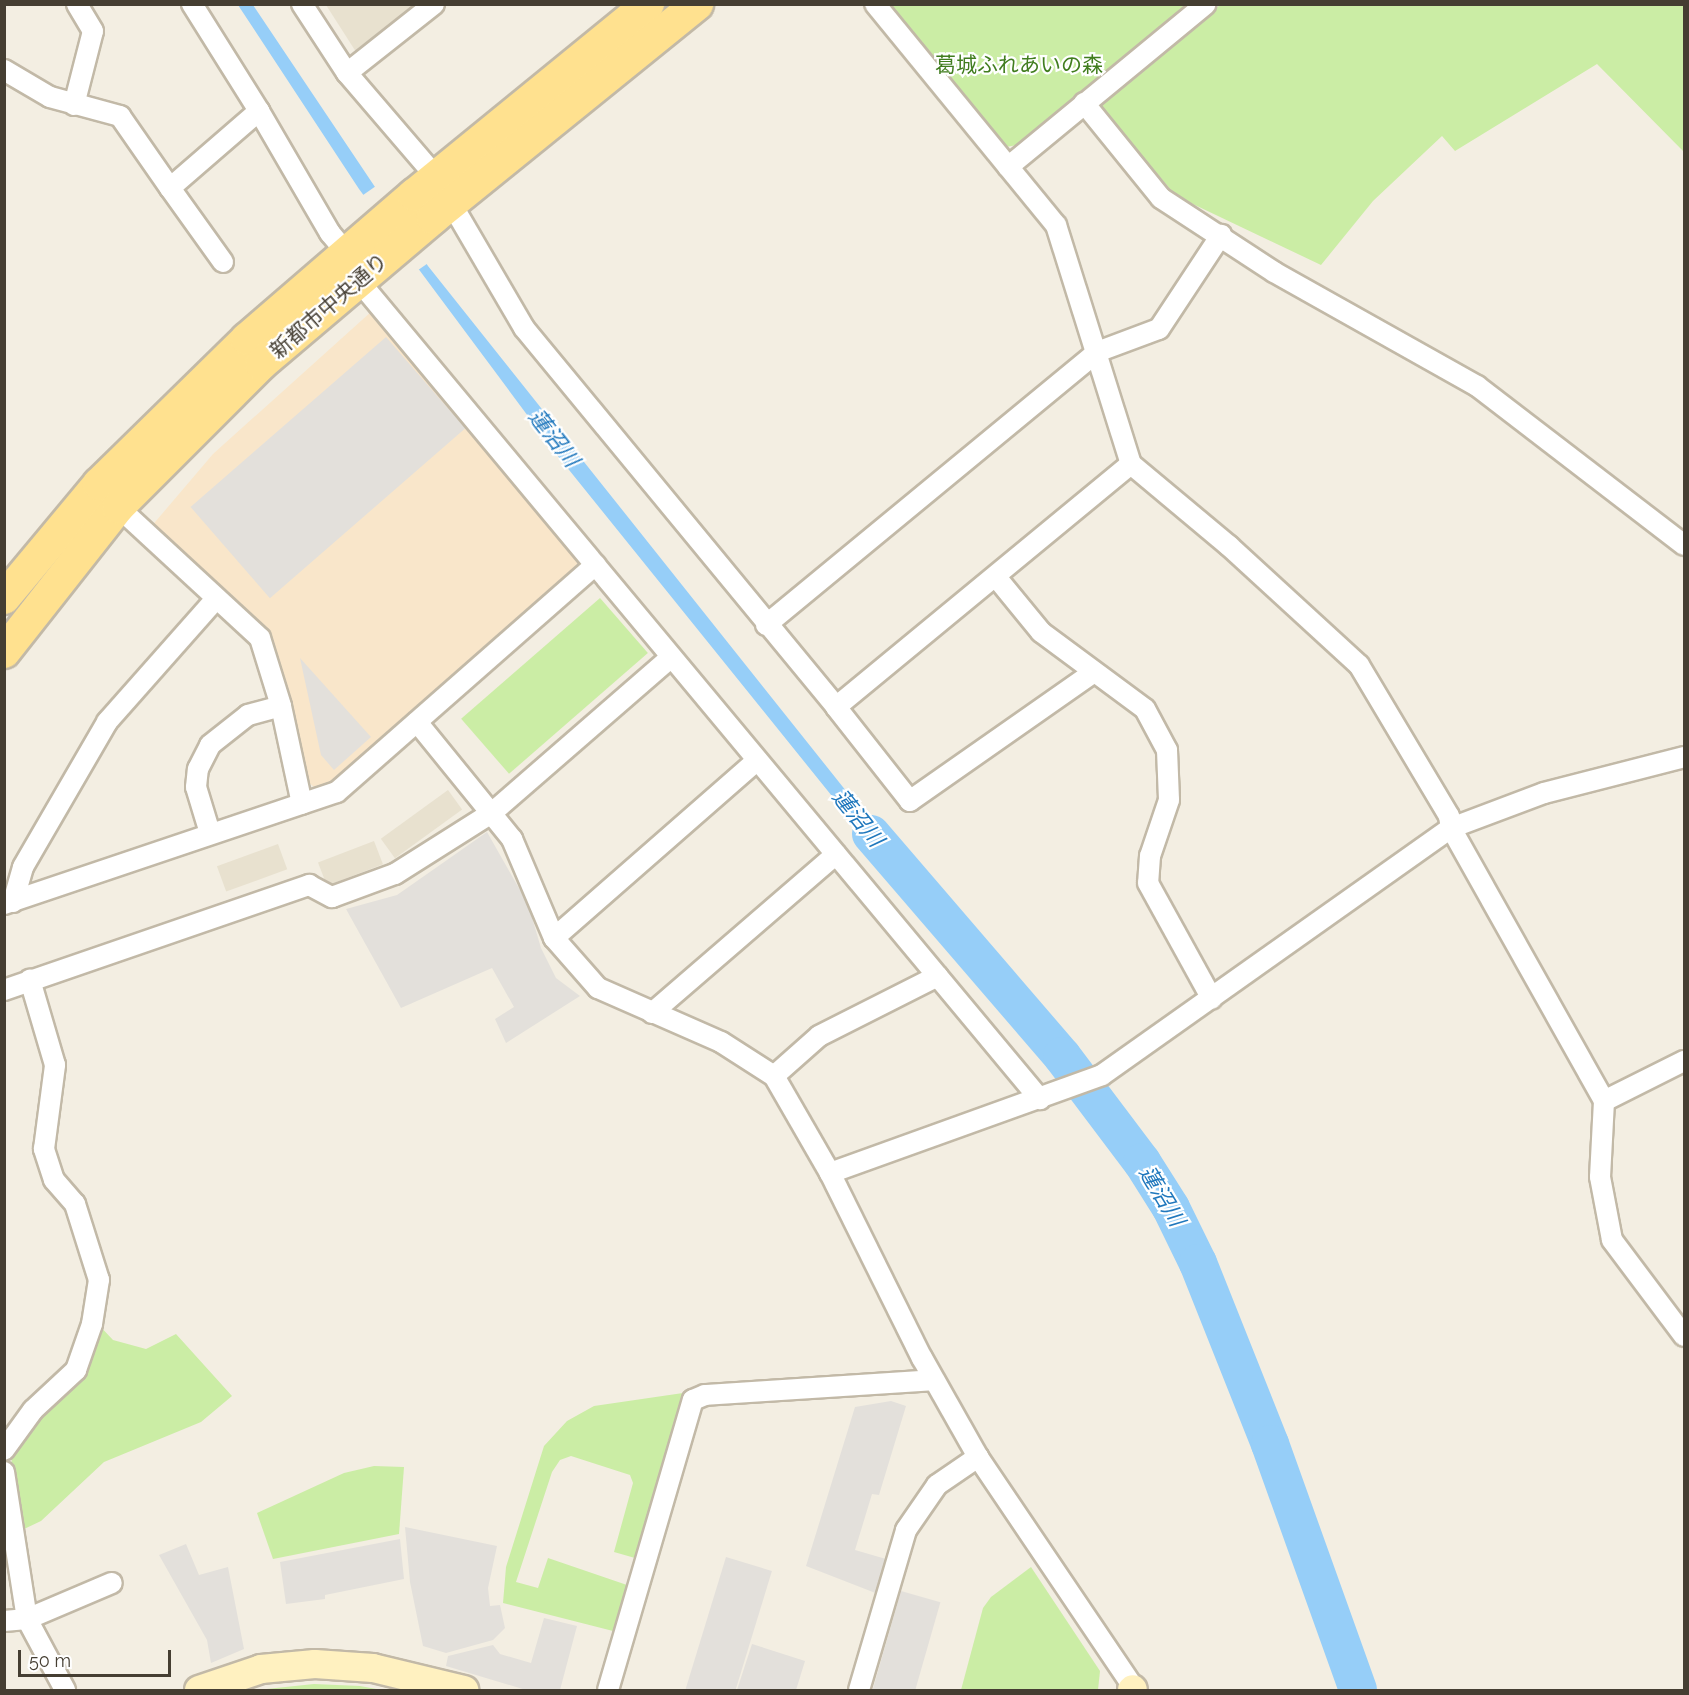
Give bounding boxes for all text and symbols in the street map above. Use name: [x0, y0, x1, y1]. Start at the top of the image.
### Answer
park label: 葛城ふれあいの森: [935, 52, 1103, 78]
street label: 新都市中央通り: [265, 248, 393, 364]
water label: 蓮沼川: [523, 404, 585, 472]
water label: 蓮沼川: [827, 784, 889, 852]
water label: 蓮沼川: [1134, 1161, 1190, 1231]
scale bar: [21, 1638, 174, 1676]
text: 50 m: [29, 1650, 71, 1671]

